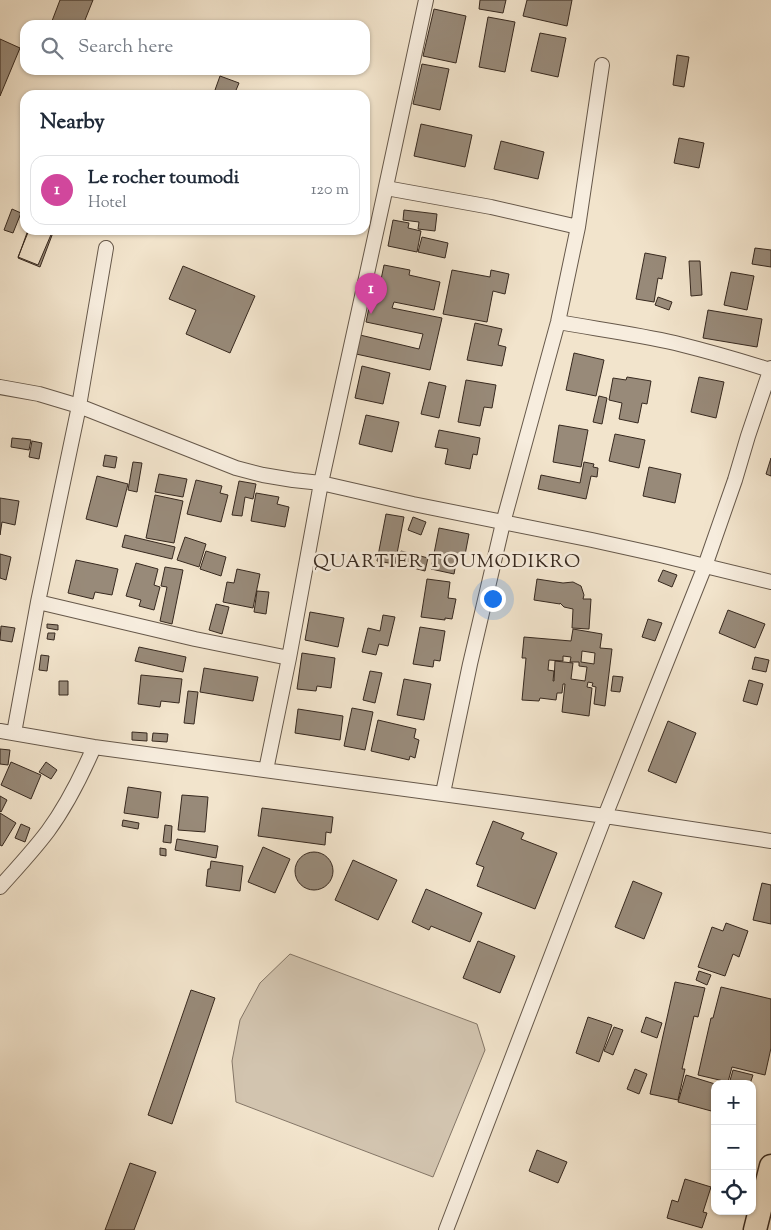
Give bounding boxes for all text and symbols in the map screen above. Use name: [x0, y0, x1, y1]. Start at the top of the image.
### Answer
search box: [20, 20, 370, 75]
icon: search: [38, 34, 66, 62]
text: Search here: [78, 34, 173, 61]
text: Nearby: [40, 108, 105, 138]
text: Le rocher toumodi: [88, 165, 239, 192]
text: 1: [54, 179, 60, 202]
text: 120 m: [311, 179, 349, 202]
text: Hotel: [88, 192, 127, 215]
pin: 1: [355, 273, 387, 314]
district label: QUARTIER TOUMODIKRO: [313, 549, 581, 576]
your location: [480, 586, 506, 612]
map controls: [711, 1080, 756, 1215]
button: +: [711, 1080, 756, 1125]
button: −: [711, 1125, 756, 1170]
button: locate: [711, 1170, 756, 1215]

